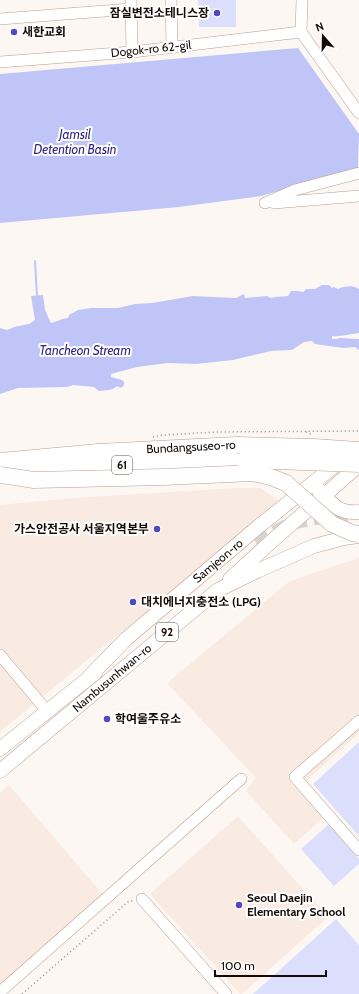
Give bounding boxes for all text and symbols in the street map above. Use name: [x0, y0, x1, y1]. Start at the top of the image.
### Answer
place label: 잠실변전소테니스장: [110, 5, 209, 20]
marker: 잠실변전소테니스장: [212, 8, 222, 18]
north arrow: [303, 16, 343, 56]
text: N: [314, 19, 326, 35]
place label: 새한교회: [22, 24, 66, 39]
marker: 새한교회: [9, 27, 19, 37]
street label: Dogok-ro 62-gil: [110, 37, 192, 60]
water label: Jamsil Detention Basin: [34, 126, 116, 157]
water label: Tancheon Stream: [39, 342, 131, 358]
street label: Bundangsuseo-ro: [146, 437, 236, 456]
road number: 61: [112, 456, 132, 474]
place label: 가스안전공사 서울지역본부: [14, 521, 149, 536]
marker: 가스안전공사 서울지역본부: [152, 524, 162, 534]
street label: Samjeon-ro: [190, 535, 246, 586]
place label: 대치에너지충전소 (LPG): [141, 594, 261, 609]
marker: 대치에너지충전소 (LPG): [128, 597, 138, 607]
road number: 92: [156, 623, 178, 641]
street label: Nambusunhwan-ro: [69, 640, 154, 715]
place label: 학여울주유소: [115, 711, 181, 726]
marker: 학여울주유소: [102, 714, 112, 724]
place label: Seoul Daejin Elementary School: [247, 890, 345, 919]
marker: Seoul Daejin Elementary School: [234, 900, 244, 910]
scale bar: [215, 952, 326, 978]
text: 100 m: [221, 958, 255, 973]

